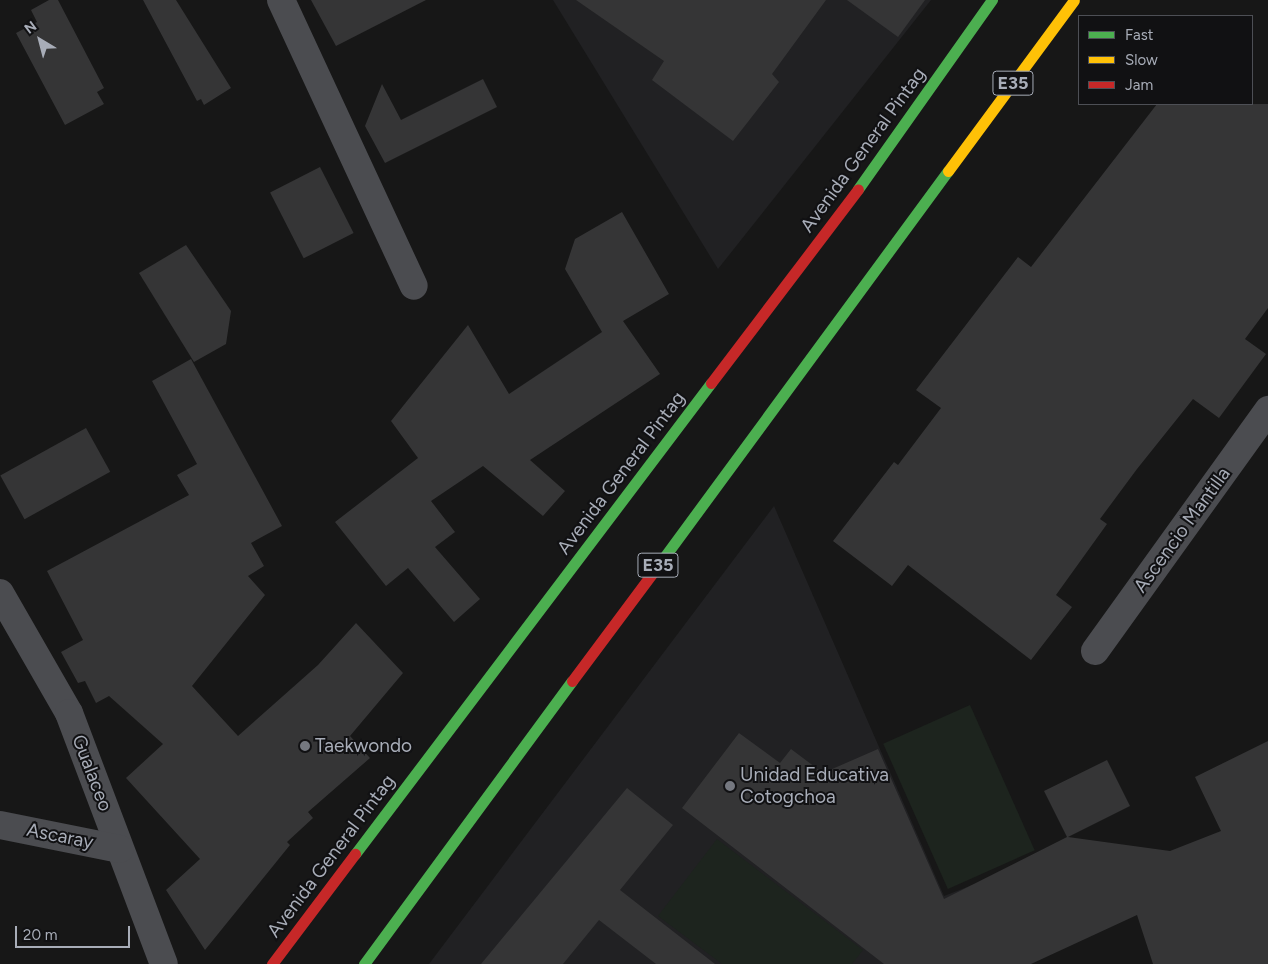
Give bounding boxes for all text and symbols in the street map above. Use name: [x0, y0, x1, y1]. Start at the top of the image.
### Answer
north arrow: [15, 15, 65, 65]
legend: [1078, 15, 1253, 105]
text: N: [21, 18, 40, 38]
text: Fast: [1125, 26, 1153, 44]
text: Slow: [1125, 51, 1158, 69]
street label: Avenida General Pintag: [796, 63, 930, 237]
road number: E35: [992, 68, 1034, 99]
text: Jam: [1125, 76, 1153, 94]
street label: Avenida General Pintag: [552, 387, 690, 559]
street label: Ascencio Mantilla: [1129, 463, 1235, 597]
road number: E35: [637, 550, 679, 580]
street label: Gualaceo: [67, 731, 117, 815]
place label: Taekwondo: [315, 735, 412, 757]
marker: Taekwondo: [299, 740, 311, 752]
place label: Unidad Educativa Cotogchoa: [740, 764, 889, 808]
street label: Avenida General Pintag: [262, 770, 400, 942]
marker: Unidad Educativa Cotogchoa: [724, 780, 736, 792]
street label: Ascaray: [25, 818, 95, 854]
scale bar: [18, 916, 132, 948]
text: 20 m: [23, 926, 57, 944]

